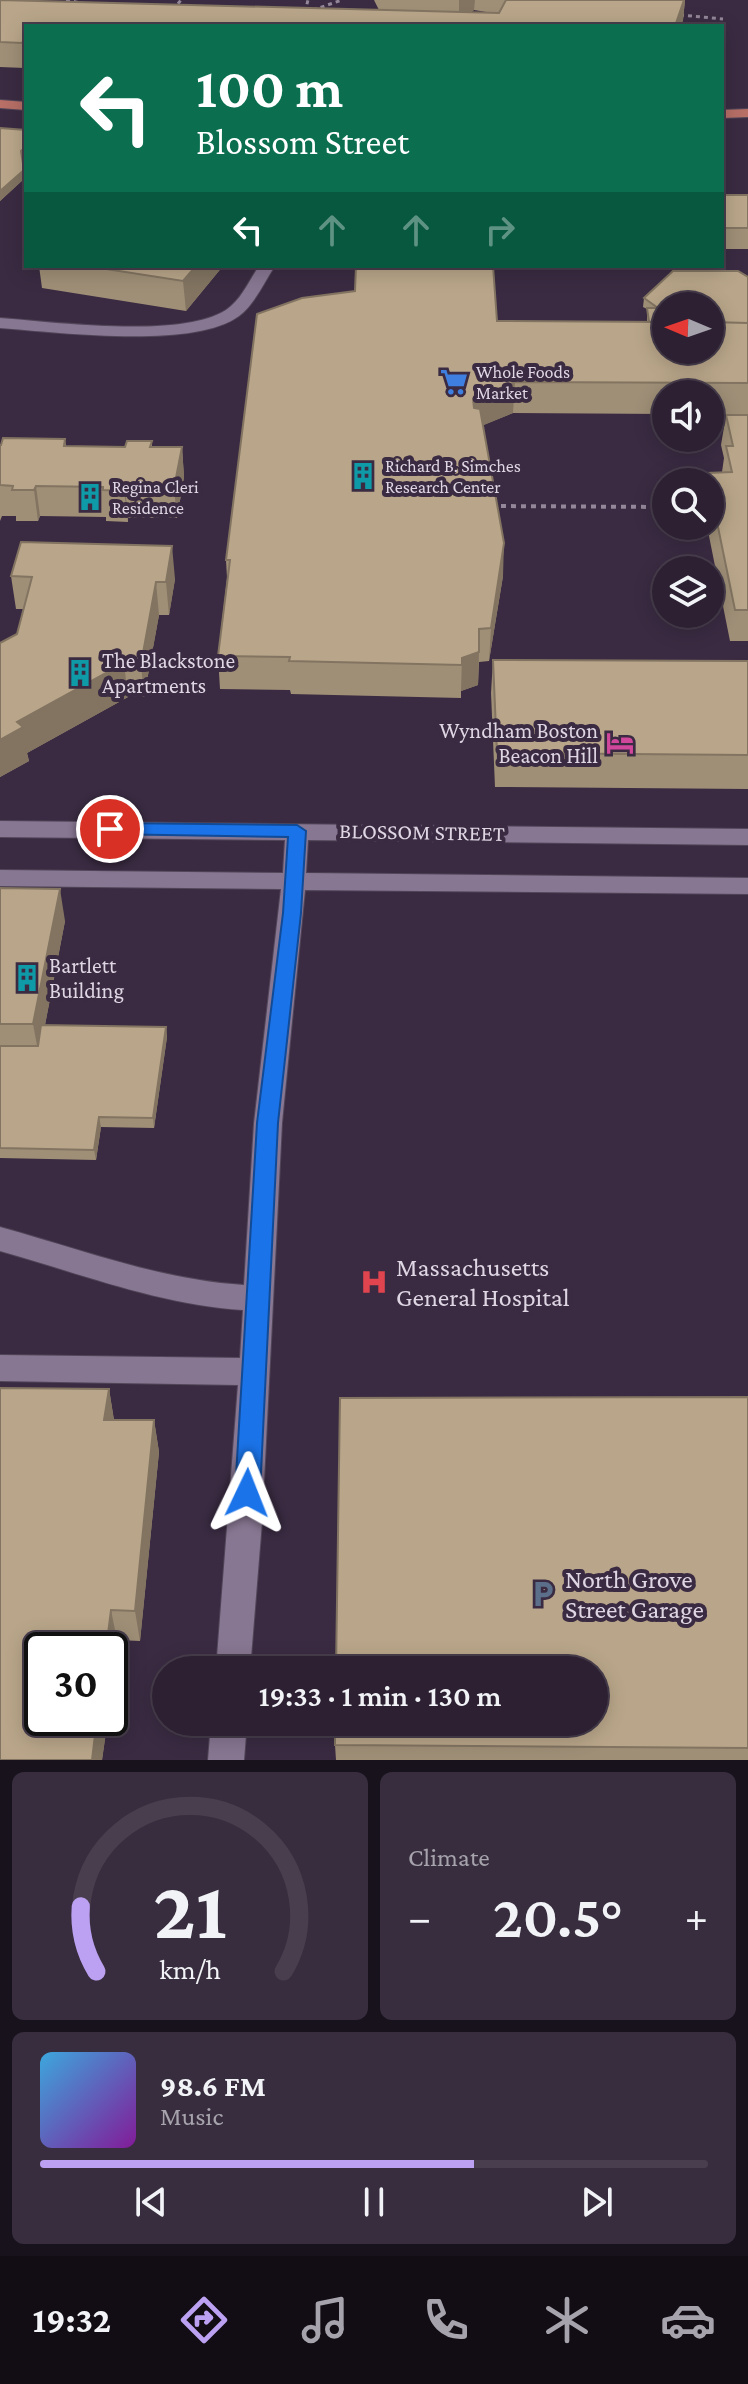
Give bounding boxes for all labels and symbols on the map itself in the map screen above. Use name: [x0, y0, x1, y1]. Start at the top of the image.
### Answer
north arrow: [652, 292, 724, 364]
place label: Whole Foods Market: [476, 362, 570, 403]
supermarket icon: Whole Foods Market: [439, 367, 469, 397]
place label: Richard B. Simches Research Center: [385, 456, 521, 497]
building icon: Richard B. Simches Research Center: [348, 461, 378, 491]
place label: Regina Cleri Residence: [112, 477, 199, 518]
building icon: Regina Cleri Residence: [75, 482, 105, 512]
place label: The Blackstone Apartments: [102, 648, 235, 698]
building icon: The Blackstone Apartments: [65, 658, 95, 688]
place label: Wyndham Boston Beacon Hill: [439, 718, 598, 768]
hotel icon: Wyndham Boston Beacon Hill: [605, 728, 635, 758]
pin: [76, 795, 144, 863]
street label: BLOSSOM STREET: [339, 818, 505, 846]
place label: Bartlett Building: [49, 953, 124, 1003]
building icon: Bartlett Building: [12, 963, 42, 993]
place label: Massachusetts General Hospital: [396, 1253, 570, 1312]
hospital icon: Massachusetts General Hospital: [359, 1267, 389, 1297]
position arrow: [205, 1451, 289, 1535]
place label: North Grove Street Garage: [565, 1565, 704, 1624]
parking icon: North Grove Street Garage: [528, 1579, 558, 1609]
speed limit sign: 30: [24, 1632, 128, 1736]

